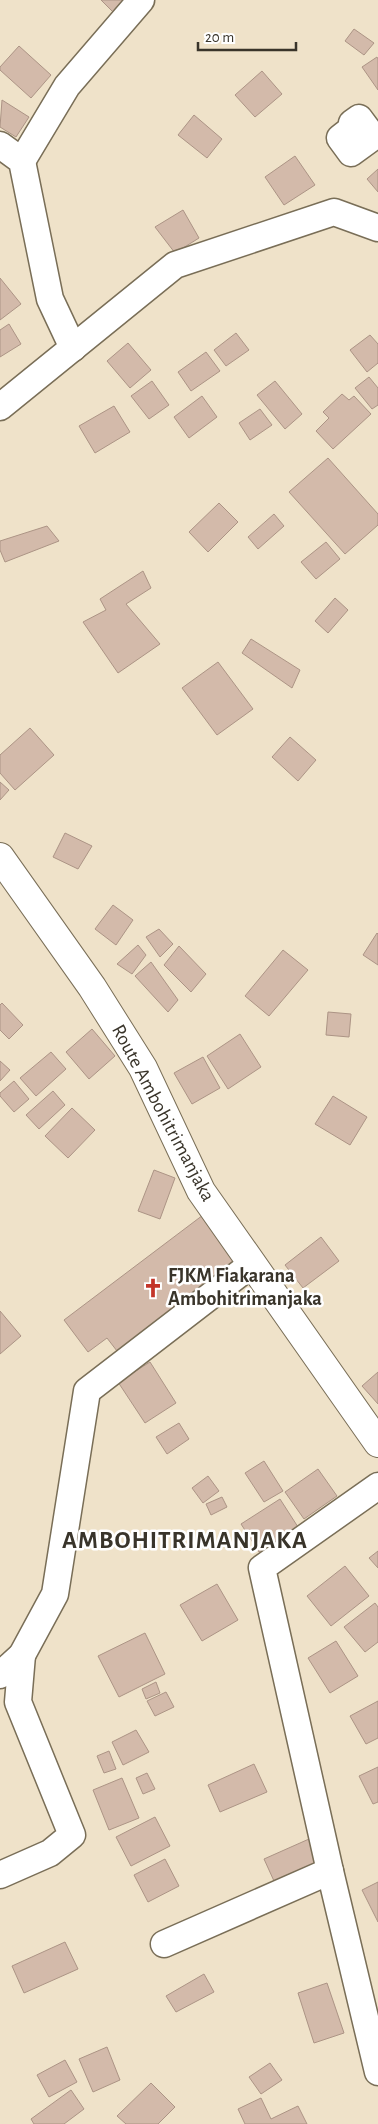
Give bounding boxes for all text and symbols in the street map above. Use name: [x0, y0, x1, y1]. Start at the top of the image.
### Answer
scale bar: [198, 20, 296, 52]
text: 20 m: [205, 30, 234, 45]
street label: Route Ambohitrimanjaka: [108, 1021, 218, 1205]
place label: FJKM Fiakarana Ambohitrimanjaka: [168, 1266, 322, 1309]
church icon: FJKM Fiakarana Ambohitrimanjaka: [142, 1277, 164, 1299]
district label: AMBOHITRIMANJAKA: [62, 1528, 308, 1553]

